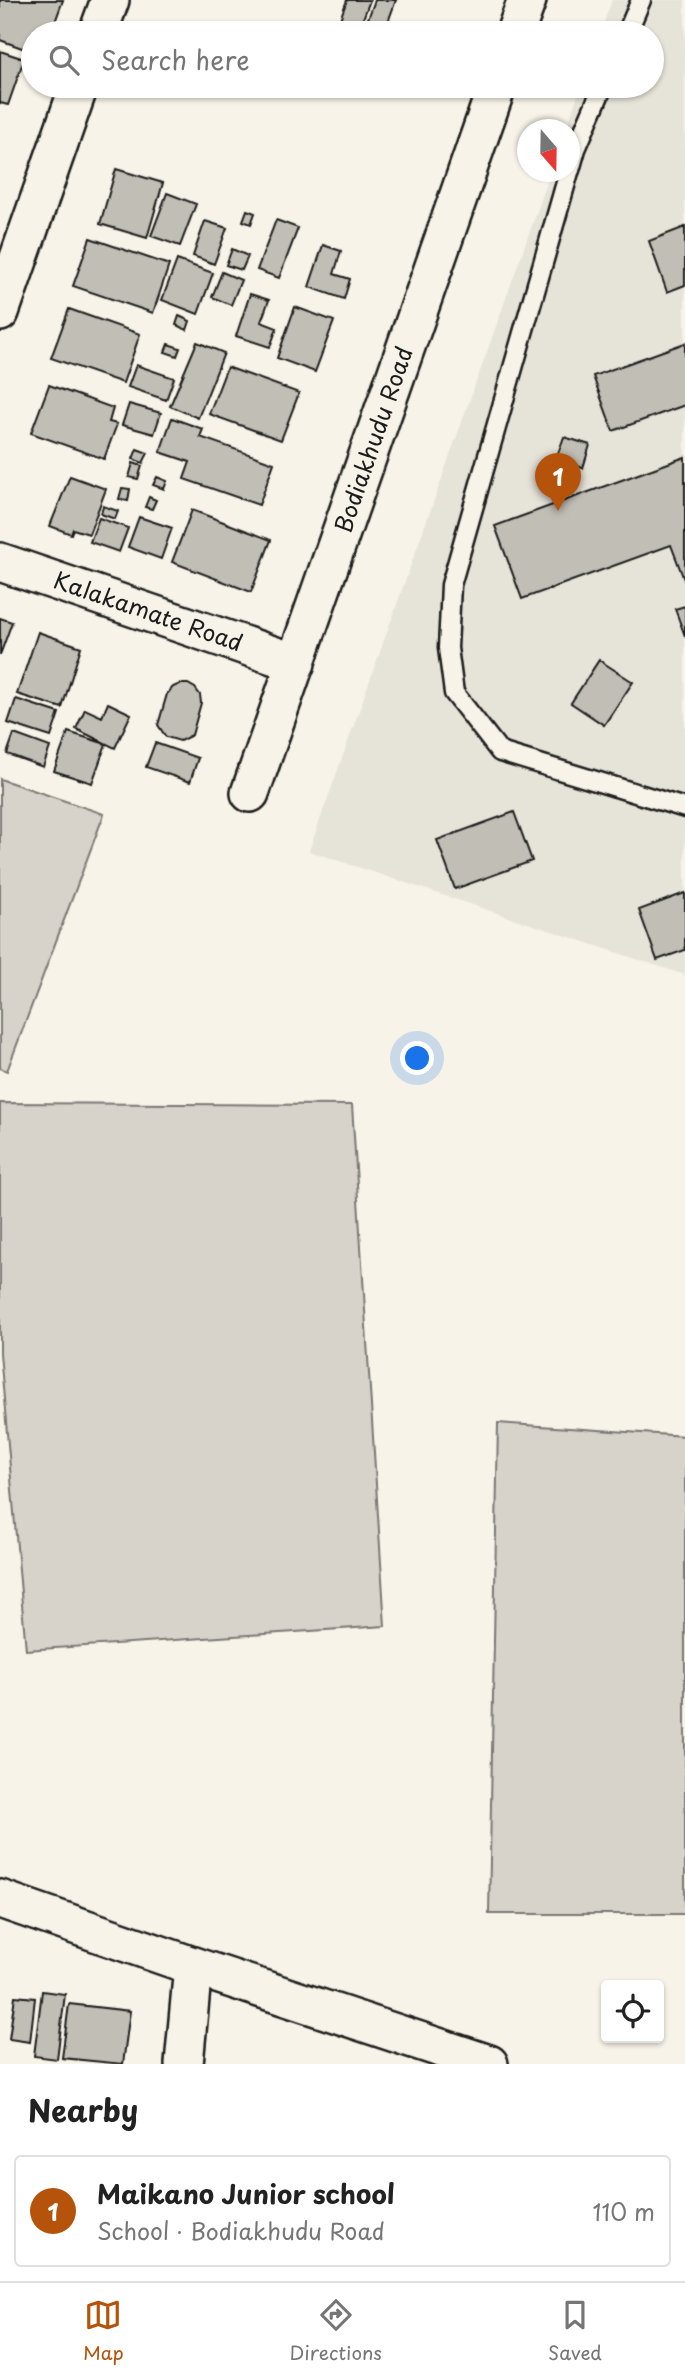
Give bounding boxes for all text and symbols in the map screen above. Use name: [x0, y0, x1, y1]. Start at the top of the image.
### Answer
search box: [21, 21, 664, 98]
text: Search here: [101, 40, 250, 79]
icon: search: [45, 41, 83, 79]
north arrow: [517, 119, 580, 182]
street label: Bodiakhudu Road: [324, 342, 421, 537]
pin: 1: [535, 453, 581, 511]
street label: Kalakamate Road: [49, 562, 248, 659]
your location: [400, 1041, 434, 1075]
map controls: [601, 1980, 664, 2043]
button: locate: [601, 1980, 664, 2043]
text: Nearby: [28, 2087, 138, 2132]
text: Maikano Junior school: [97, 2174, 395, 2213]
text: 1: [48, 2194, 59, 2229]
text: 110 m: [593, 2194, 655, 2229]
text: School · Bodiakhudu Road: [97, 2213, 384, 2248]
tab: Map: [83, 2296, 124, 2366]
tab: Directions: [290, 2296, 382, 2366]
tab: Saved: [548, 2296, 602, 2366]

